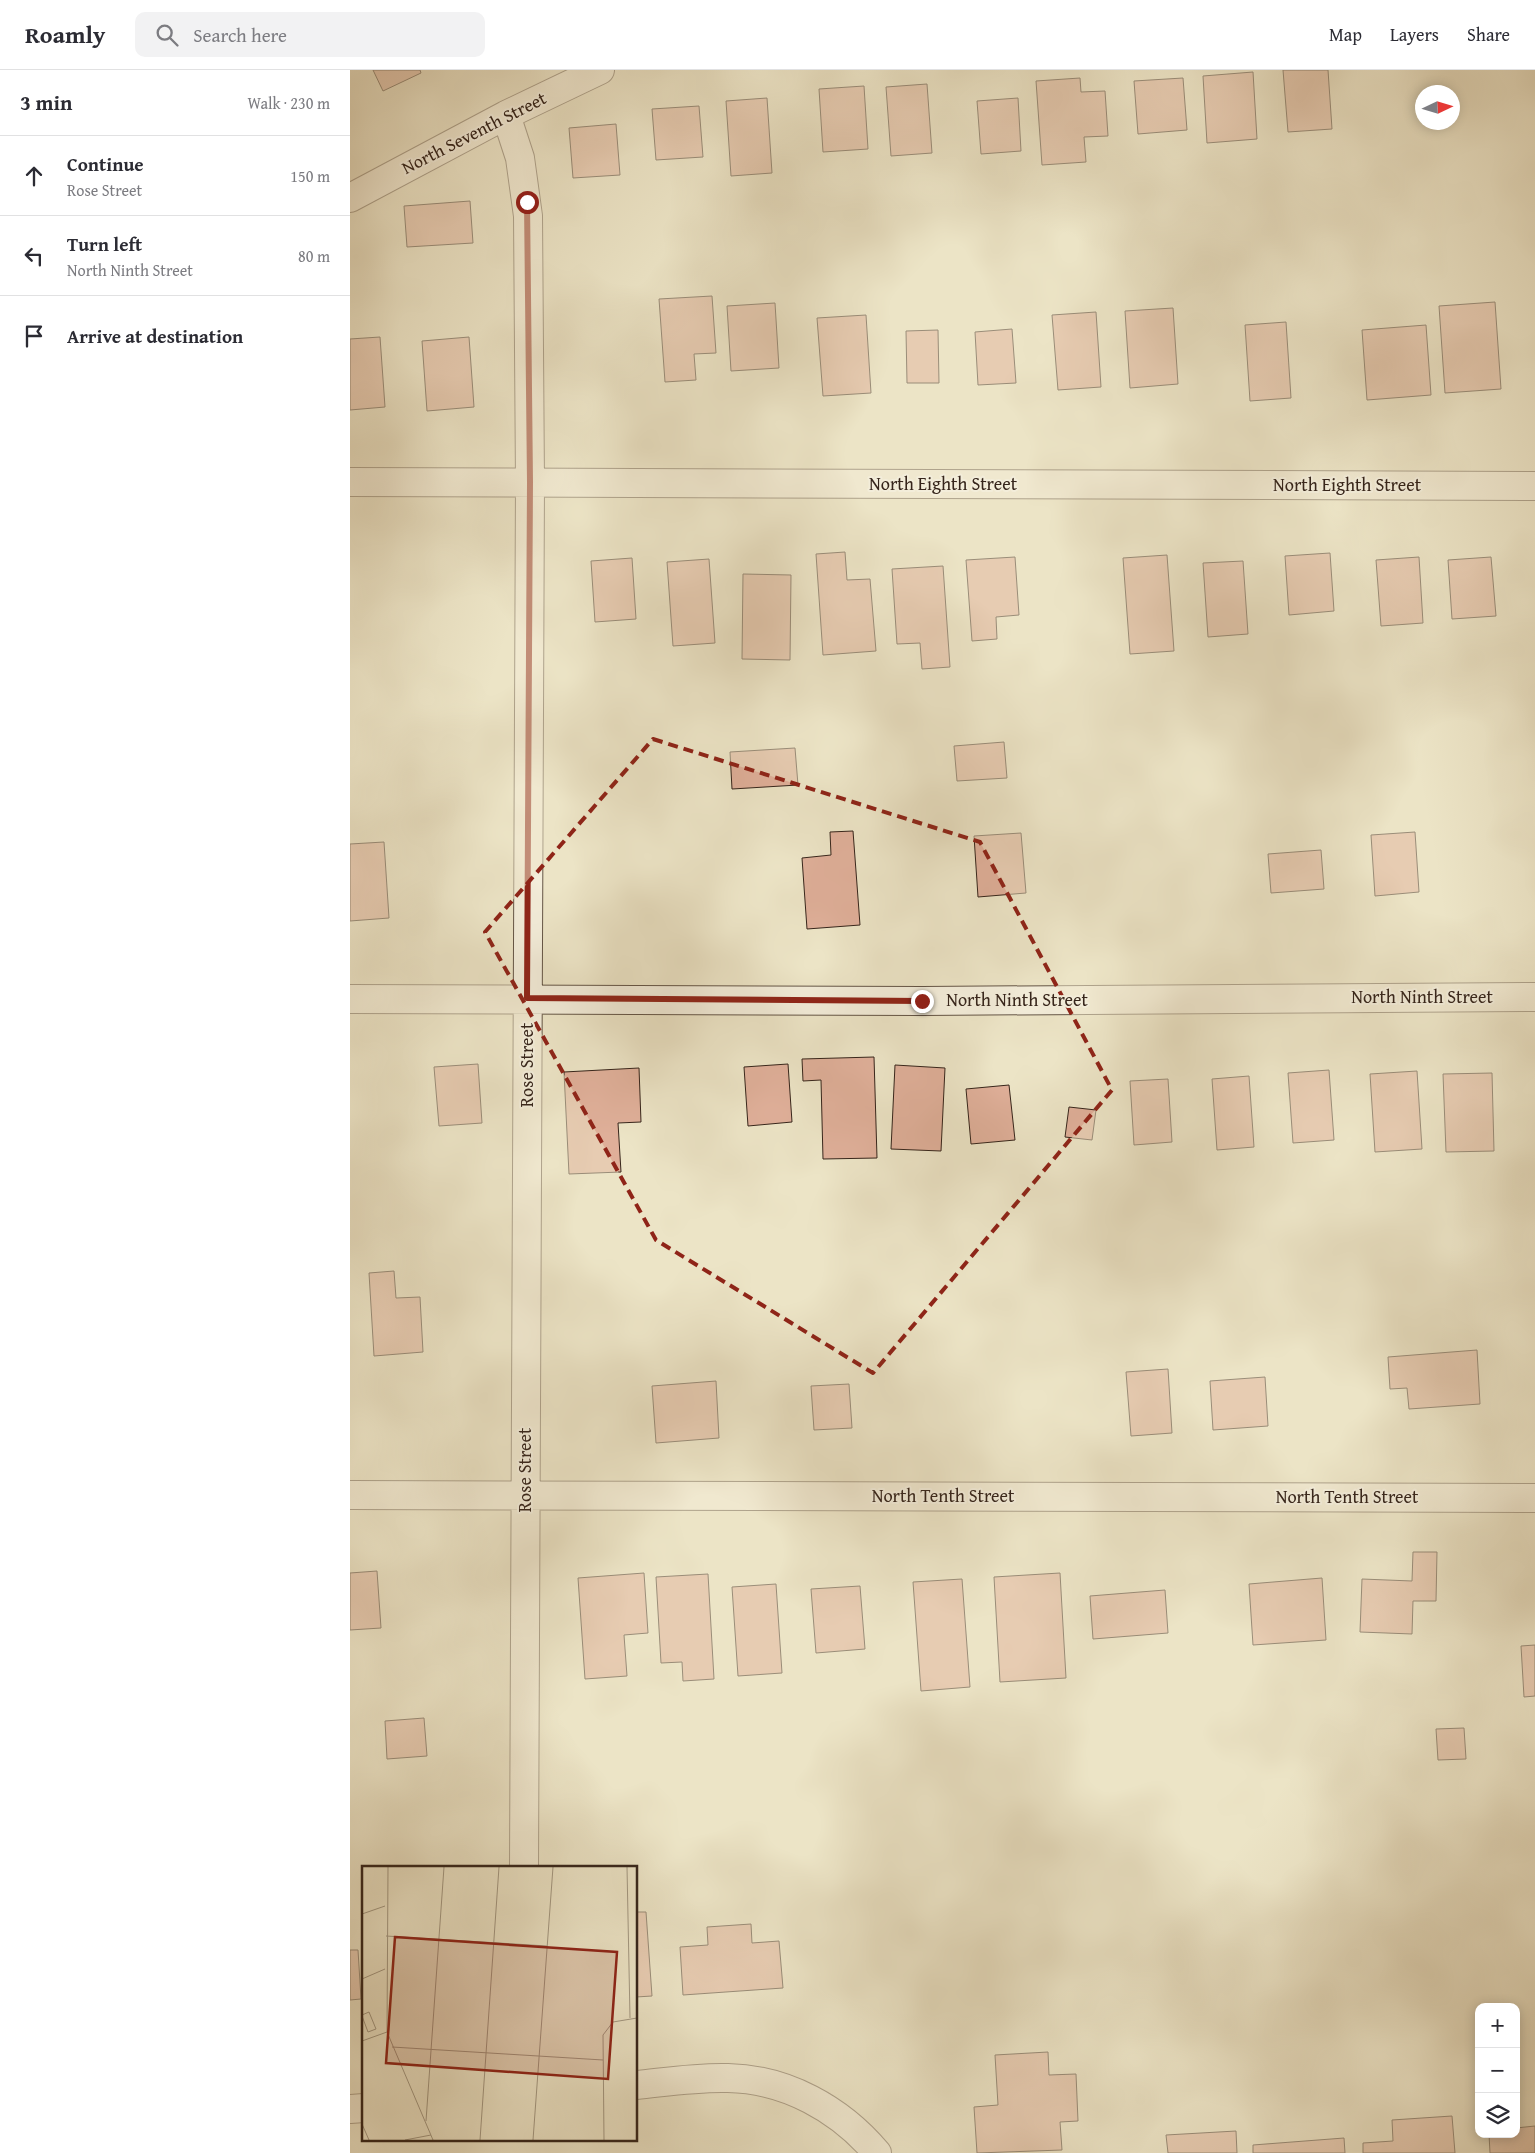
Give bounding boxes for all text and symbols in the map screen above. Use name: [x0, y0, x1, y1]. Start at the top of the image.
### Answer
search box: [135, 12, 485, 57]
text: Roamly: [25, 17, 105, 52]
icon: search: [153, 21, 181, 49]
text: Search here: [193, 21, 287, 49]
text: Map: [1329, 21, 1362, 48]
text: Layers: [1390, 21, 1439, 48]
text: Share: [1467, 21, 1510, 48]
street label: North Seventh Street: [397, 84, 551, 181]
north arrow: [1415, 85, 1460, 130]
text: 3 min: [20, 87, 72, 118]
text: Walk · 230 m: [247, 91, 330, 115]
text: Continue: [67, 150, 144, 178]
icon: ahead: [20, 162, 48, 190]
text: 150 m: [290, 164, 330, 188]
text: Rose Street: [67, 178, 142, 202]
route start: [516, 191, 539, 214]
text: Turn left: [67, 230, 142, 258]
icon: left: [20, 242, 48, 270]
text: 80 m: [298, 244, 330, 268]
text: North Ninth Street: [67, 258, 193, 282]
icon: arrive: [20, 322, 48, 350]
text: Arrive at destination: [67, 322, 243, 350]
street label: North Eighth Street: [869, 470, 1018, 497]
street label: North Eighth Street: [1273, 471, 1422, 498]
street label: North Ninth Street: [1351, 983, 1493, 1010]
street label: North Ninth Street: [946, 986, 1088, 1013]
route end: [911, 990, 934, 1013]
street label: Rose Street: [513, 1022, 540, 1107]
street label: Rose Street: [511, 1427, 538, 1512]
street label: North Tenth Street: [872, 1482, 1015, 1509]
street label: North Tenth Street: [1276, 1483, 1419, 1510]
inset map: [362, 1866, 638, 2140]
map controls: [1475, 2003, 1520, 2138]
button: +: [1475, 2003, 1520, 2048]
button: −: [1475, 2048, 1520, 2093]
button: layers: [1475, 2093, 1520, 2138]

